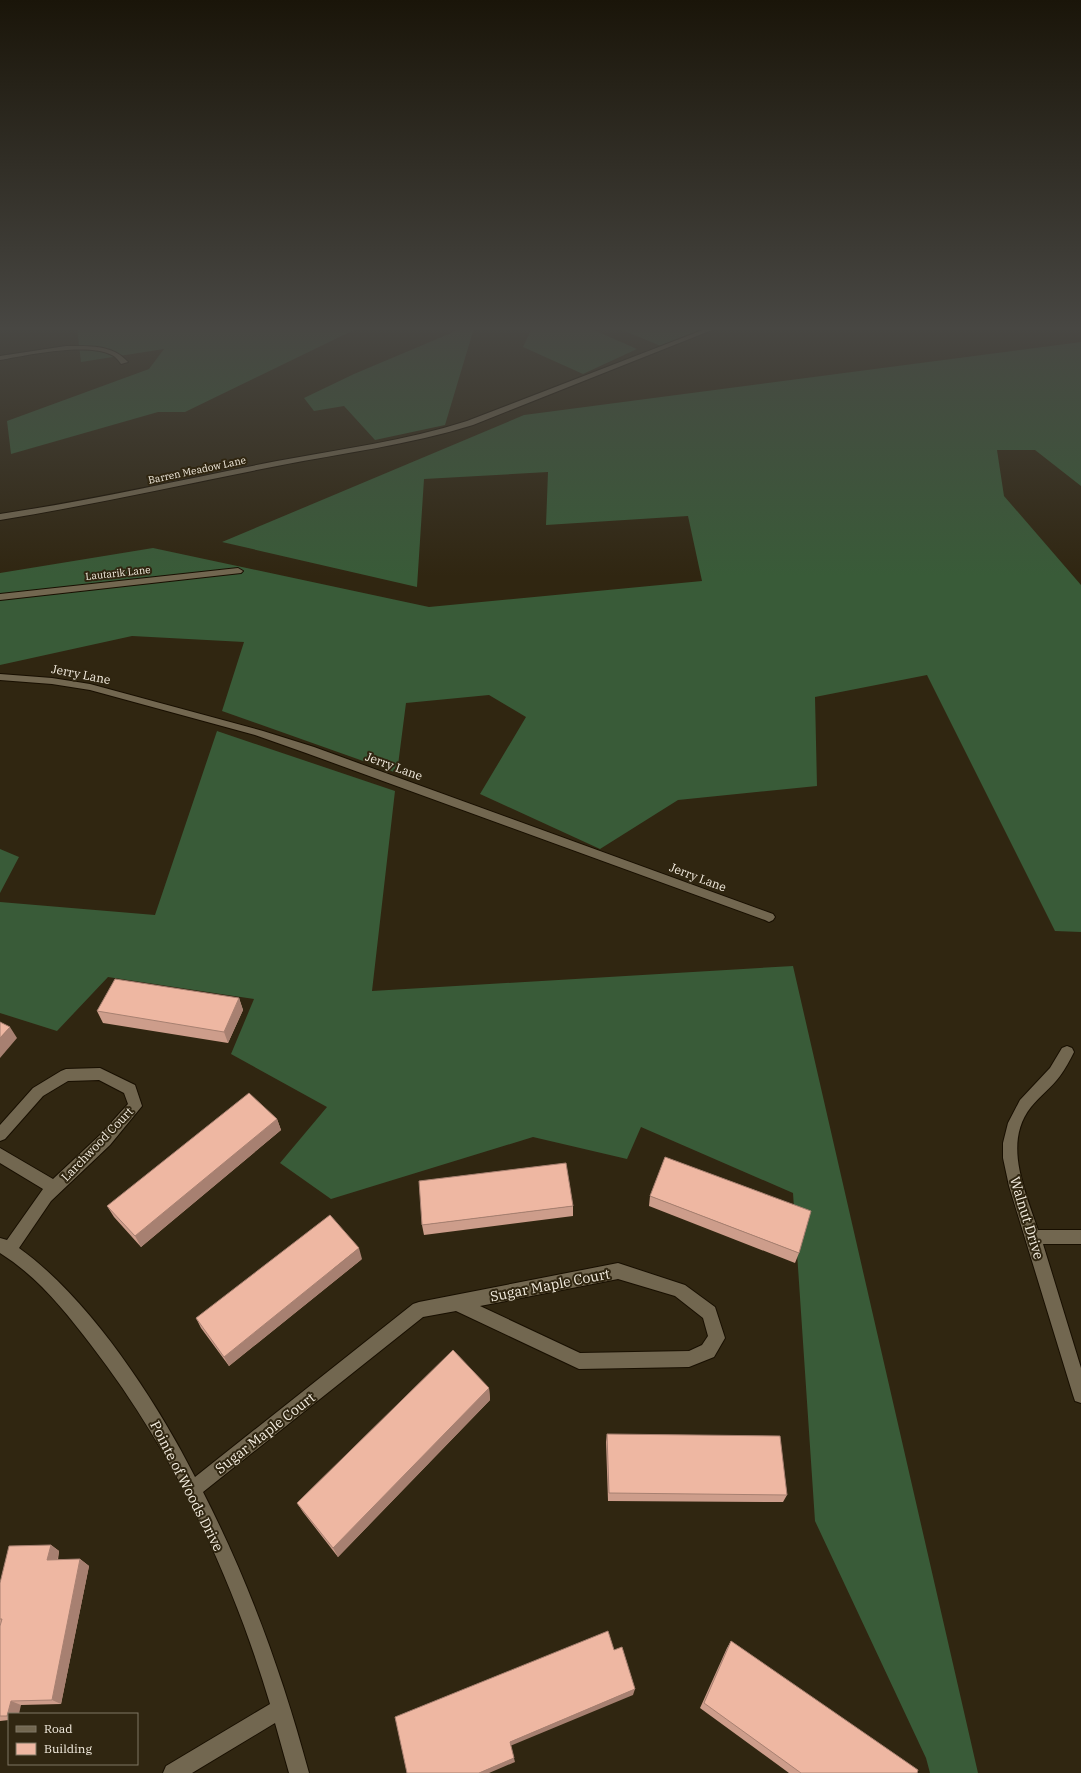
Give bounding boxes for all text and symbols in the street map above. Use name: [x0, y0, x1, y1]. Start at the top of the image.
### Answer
street label: Barren Meadow Lane: [147, 453, 247, 487]
street label: Lautarik Lane: [85, 563, 151, 583]
street label: Jerry Lane: [50, 661, 112, 687]
street label: Jerry Lane: [363, 749, 425, 783]
street label: Jerry Lane: [667, 859, 729, 895]
street label: Larchwood Court: [58, 1104, 136, 1184]
street label: Walnut Drive: [1006, 1174, 1048, 1262]
street label: Sugar Maple Court: [489, 1265, 612, 1305]
street label: Sugar Maple Court: [211, 1388, 319, 1478]
street label: Pointe of Woods Drive: [146, 1418, 228, 1554]
legend: [8, 1713, 138, 1765]
text: Road: [44, 1721, 73, 1736]
text: Building: [44, 1741, 92, 1756]

